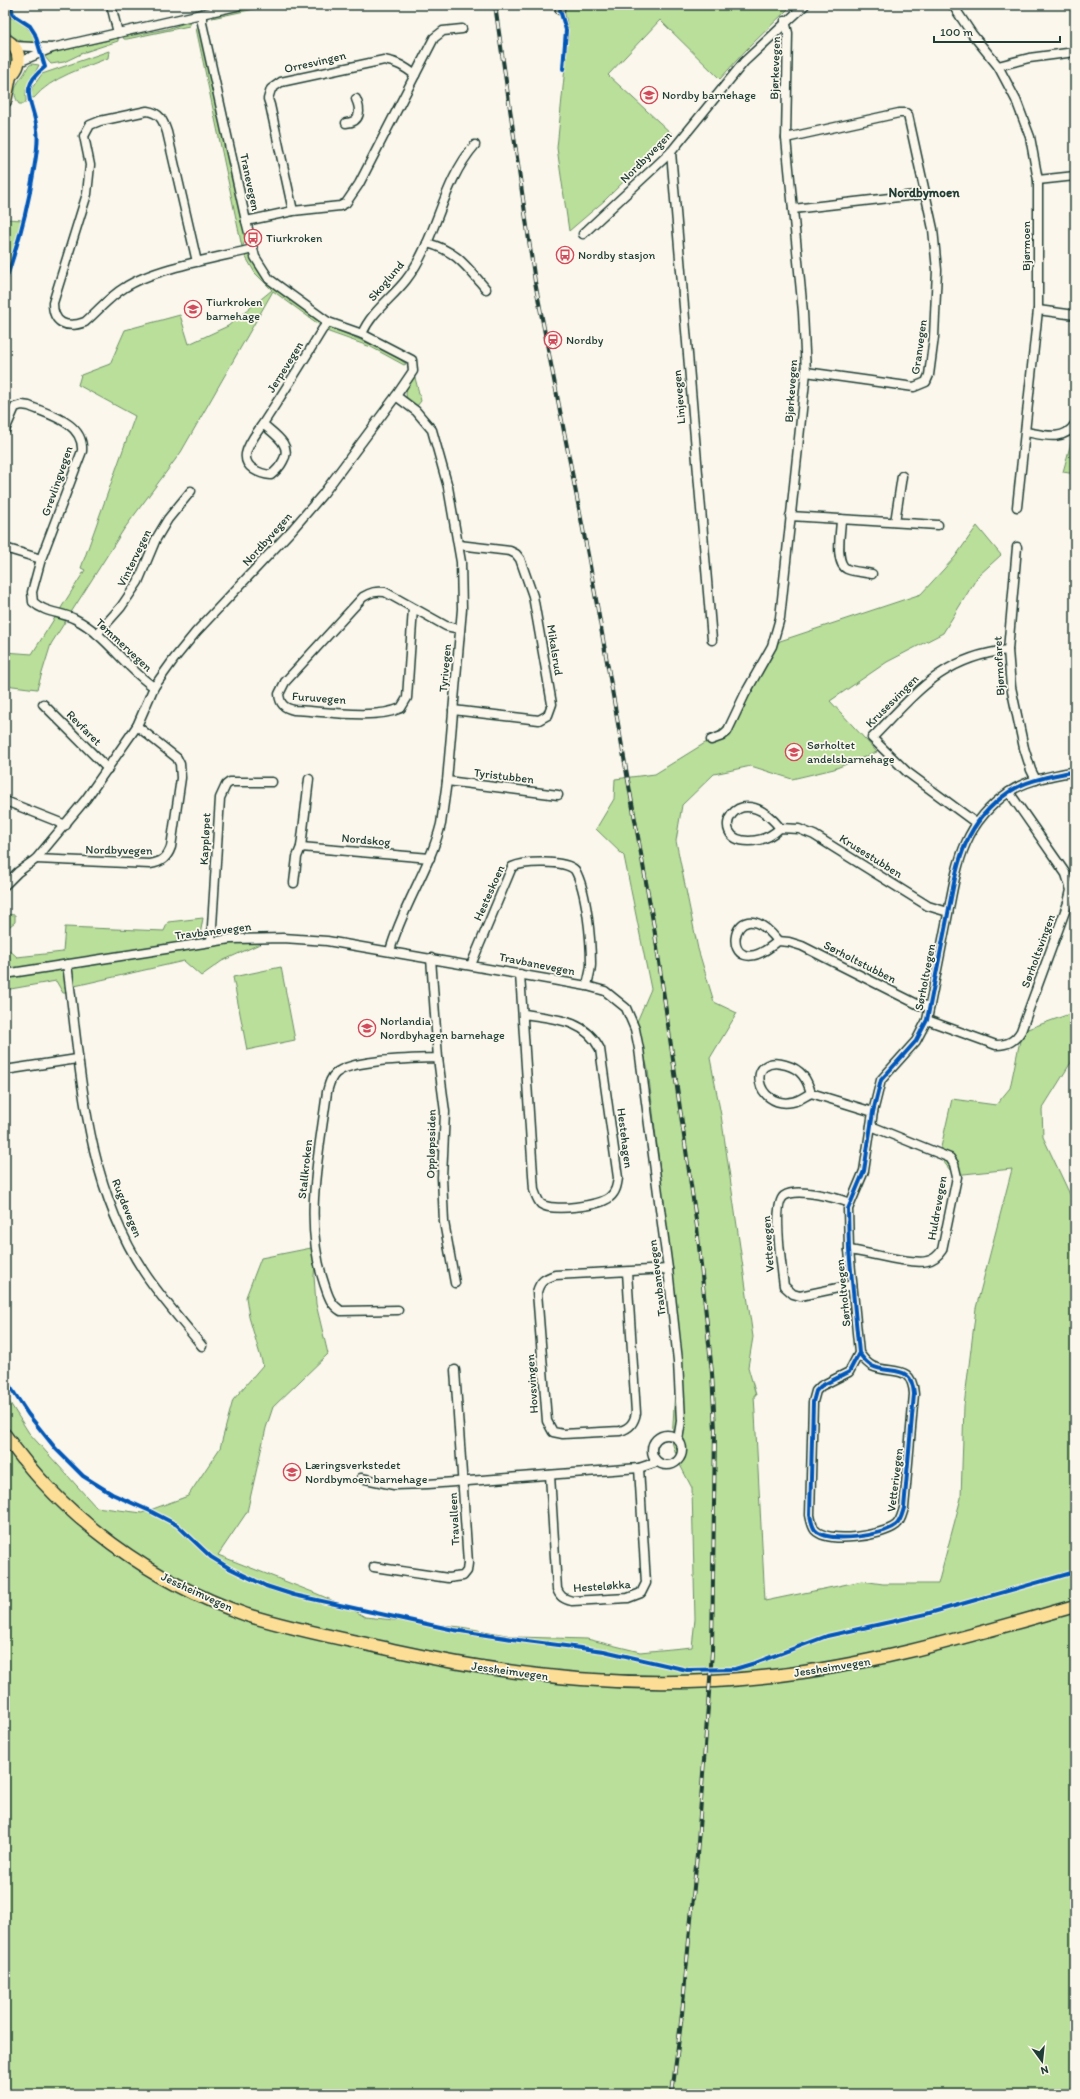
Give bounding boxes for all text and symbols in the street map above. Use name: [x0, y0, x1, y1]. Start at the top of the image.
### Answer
scale bar: [934, 18, 1060, 44]
text: 100 m: [940, 25, 973, 39]
street label: Bjørkevegen: [767, 36, 783, 100]
street label: Orresvingen: [283, 48, 347, 76]
school or university icon: Nordby barnehage: [639, 85, 659, 105]
place label: Nordby barnehage: [662, 88, 756, 102]
street label: Nordbyvegen: [617, 128, 675, 186]
street label: Tranevegen: [237, 152, 263, 213]
district label: Nordbymoen: [888, 185, 960, 201]
street label: Bjørmoen: [1019, 221, 1033, 271]
bus stop icon: Tiurkroken: [243, 228, 263, 248]
place label: Tiurkroken: [266, 231, 323, 245]
bus stop icon: Nordby stasjon: [555, 245, 575, 265]
place label: Nordby stasjon: [578, 248, 656, 262]
street label: Skoglund: [365, 258, 407, 304]
place label: Tiurkroken barnehage: [206, 295, 263, 323]
school or university icon: Tiurkroken barnehage: [183, 299, 203, 319]
street label: Granvegen: [908, 318, 930, 375]
station icon: Nordby: [543, 330, 563, 350]
place label: Nordby: [566, 333, 604, 347]
street label: Jerpevegen: [264, 338, 307, 395]
street label: Bjørkevegen: [782, 359, 800, 423]
street label: Linjevegen: [670, 369, 688, 425]
street label: Grevlingvegen: [38, 444, 76, 518]
street label: Nordbyvegen: [239, 509, 295, 569]
street label: Vintervegen: [114, 527, 154, 589]
street label: Tømmervegen: [93, 615, 155, 675]
street label: Mikalsrud: [544, 624, 566, 677]
street label: Bjørnofaret: [990, 635, 1008, 696]
street label: Tyrivegen: [436, 643, 454, 693]
street label: Krusesvingen: [863, 671, 922, 730]
street label: Furuvegen: [292, 689, 347, 707]
street label: Revfaret: [64, 708, 105, 749]
place label: Sørholtet andelsbarnehage: [807, 738, 895, 766]
school or university icon: Sørholtet andelsbarnehage: [784, 742, 804, 762]
street label: Tyristubben: [473, 765, 535, 787]
street label: Kappløpet: [197, 812, 213, 865]
street label: Nordskog: [341, 831, 392, 849]
street label: Krusestubben: [837, 831, 905, 881]
street label: Nordbyvegen: [85, 842, 153, 858]
street label: Hesteskoen: [471, 862, 508, 923]
street label: Sørholtsvingen: [1018, 912, 1058, 990]
street label: Travbanevegen: [174, 919, 252, 943]
street label: Sørholtstubben: [821, 938, 899, 986]
street label: Sørholtvegen: [912, 942, 938, 1012]
street label: Travbanevegen: [498, 950, 576, 978]
place label: Norlandia Nordbyhagen barnehage: [380, 1014, 505, 1042]
school or university icon: Norlandia Nordbyhagen barnehage: [357, 1018, 377, 1038]
street label: Hestehagen: [614, 1107, 636, 1169]
street label: Oppløpssiden: [423, 1109, 439, 1179]
street label: Stallkroken: [295, 1138, 315, 1200]
street label: Huldrevegen: [924, 1174, 950, 1241]
street label: Rugdevegen: [109, 1177, 145, 1240]
street label: Vettevegen: [759, 1215, 777, 1273]
street label: Travbanevegen: [645, 1239, 669, 1317]
street label: Sørholtvegen: [832, 1258, 854, 1327]
street label: Hovsvingen: [523, 1354, 541, 1414]
street label: Vetterivegen: [884, 1447, 906, 1513]
place label: Læringsverkstedet Nordbymoen barnehage: [305, 1458, 428, 1486]
school or university icon: Læringsverkstedet Nordbymoen barnehage: [282, 1462, 302, 1482]
street label: Travalleen: [446, 1492, 462, 1546]
street label: Jessheimvegen: [159, 1569, 235, 1615]
street label: Hesteløkka: [573, 1577, 632, 1595]
street label: Jessheimvegen: [793, 1654, 872, 1680]
street label: Jessheimvegen: [471, 1659, 550, 1683]
north arrow: [1022, 2041, 1062, 2081]
text: N: [1039, 2063, 1050, 2077]

